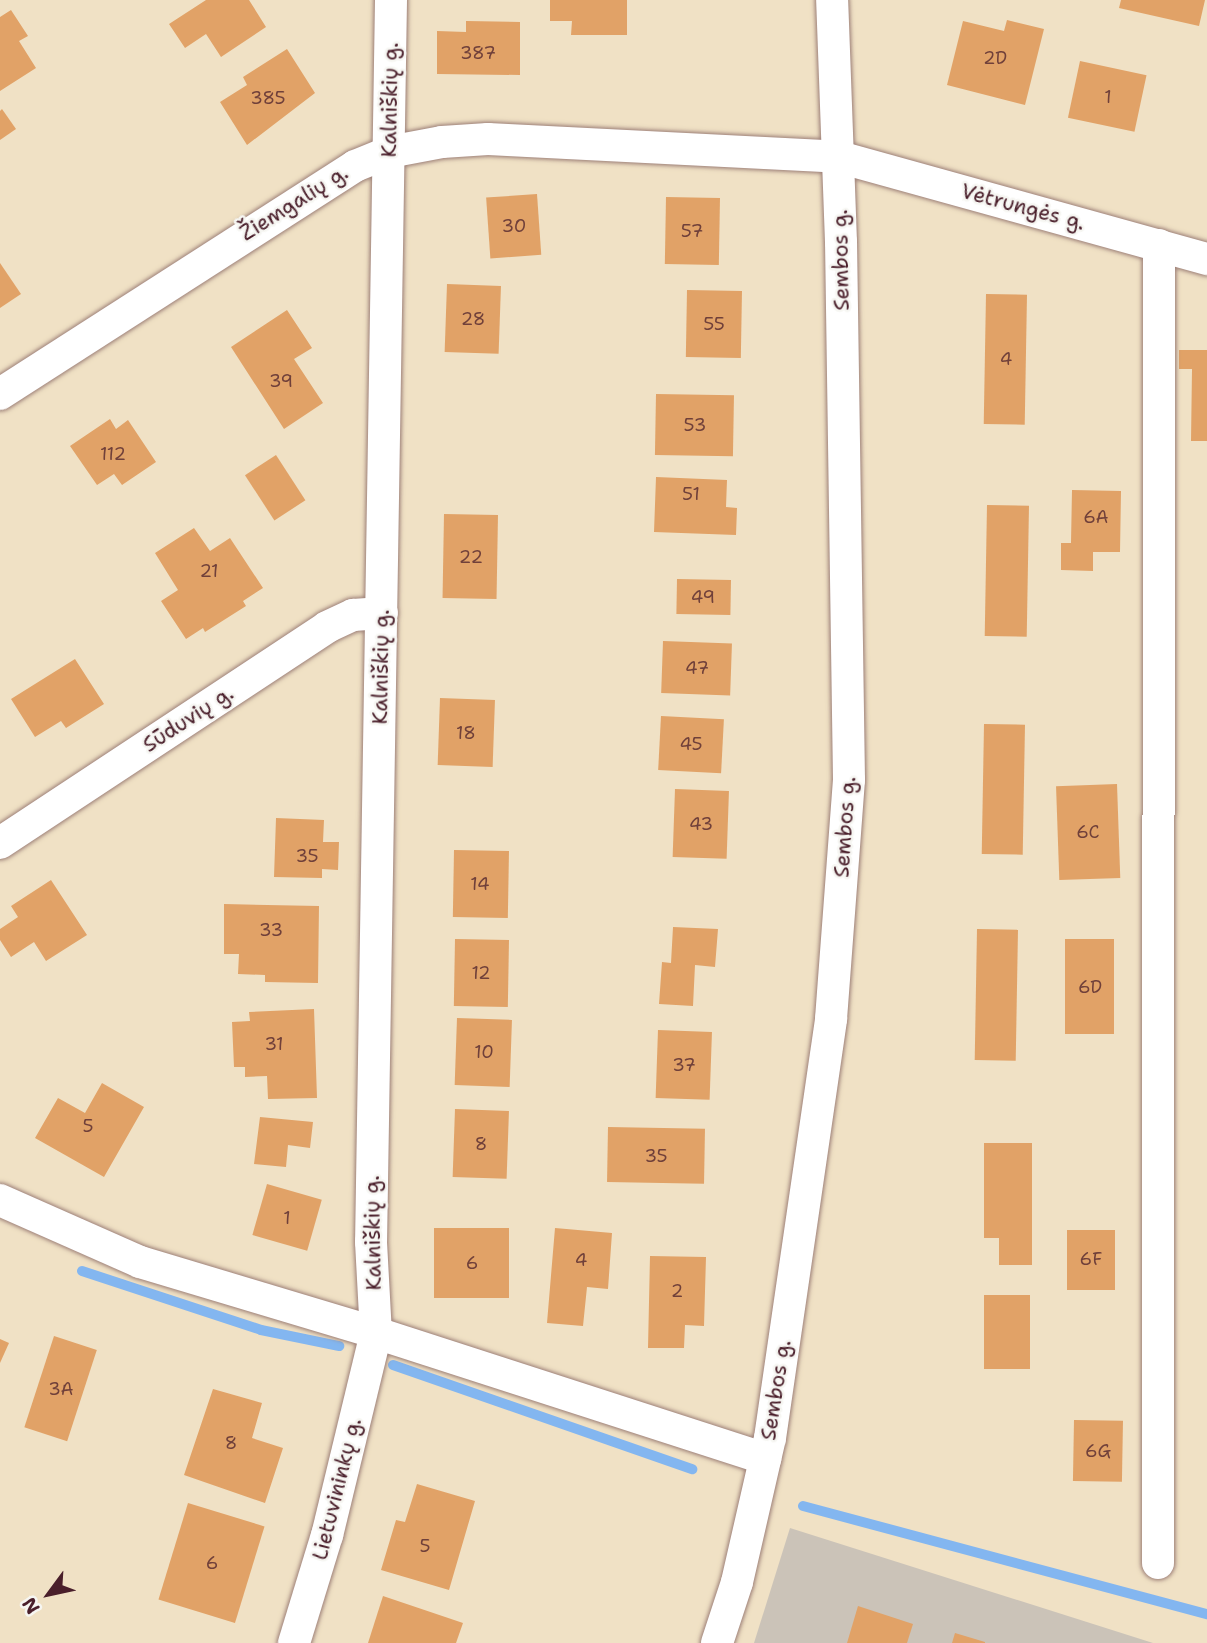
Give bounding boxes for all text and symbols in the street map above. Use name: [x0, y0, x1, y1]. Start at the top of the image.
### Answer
street label: Kalniškių g.: [376, 42, 404, 158]
house number: 387: [460, 42, 496, 64]
house number: 2D: [983, 47, 1007, 69]
house number: 1: [1104, 86, 1112, 108]
house number: 385: [250, 87, 286, 109]
street label: Žiemgalių g.: [235, 160, 353, 246]
street label: Vėtrungės g.: [958, 178, 1088, 236]
street label: Sembos g.: [828, 209, 854, 311]
house number: 30: [502, 215, 526, 237]
house number: 57: [681, 220, 703, 242]
house number: 28: [461, 308, 485, 330]
house number: 55: [703, 313, 725, 335]
house number: 4: [1000, 348, 1012, 370]
house number: 39: [269, 370, 293, 392]
house number: 53: [684, 414, 706, 436]
house number: 112: [100, 443, 126, 465]
house number: 51: [682, 483, 700, 505]
house number: 6A: [1083, 506, 1109, 528]
house number: 22: [459, 546, 483, 568]
house number: 21: [199, 560, 219, 582]
house number: 49: [691, 586, 715, 608]
street label: Kalniškių g.: [367, 609, 395, 725]
house number: 47: [685, 657, 709, 679]
street label: Sūduvių g.: [138, 680, 238, 758]
house number: 18: [456, 722, 476, 744]
house number: 45: [679, 733, 703, 755]
street label: Sembos g.: [829, 776, 861, 878]
house number: 43: [689, 813, 713, 835]
house number: 6C: [1076, 821, 1100, 843]
house number: 35: [295, 845, 319, 867]
house number: 14: [470, 873, 490, 895]
house number: 33: [259, 919, 283, 941]
house number: 12: [471, 962, 491, 984]
house number: 6D: [1078, 976, 1102, 998]
house number: 31: [264, 1033, 284, 1055]
house number: 10: [474, 1041, 494, 1063]
house number: 37: [672, 1054, 696, 1076]
house number: 5: [82, 1115, 94, 1137]
house number: 8: [475, 1133, 487, 1155]
house number: 35: [644, 1145, 668, 1167]
street label: Kalniškių g.: [359, 1175, 387, 1291]
house number: 1: [283, 1207, 291, 1229]
house number: 6F: [1080, 1248, 1102, 1270]
house number: 4: [575, 1249, 587, 1271]
house number: 6: [466, 1252, 478, 1274]
house number: 2: [671, 1280, 683, 1302]
street label: Sembos g.: [756, 1338, 796, 1442]
house number: 3A: [48, 1378, 74, 1400]
street label: Lietuvininkų g.: [307, 1415, 367, 1563]
house number: 8: [225, 1432, 237, 1454]
house number: 6G: [1085, 1440, 1111, 1462]
house number: 5: [419, 1535, 431, 1557]
house number: 6: [206, 1552, 218, 1574]
north arrow: [14, 1559, 84, 1629]
text: N: [16, 1593, 46, 1619]

